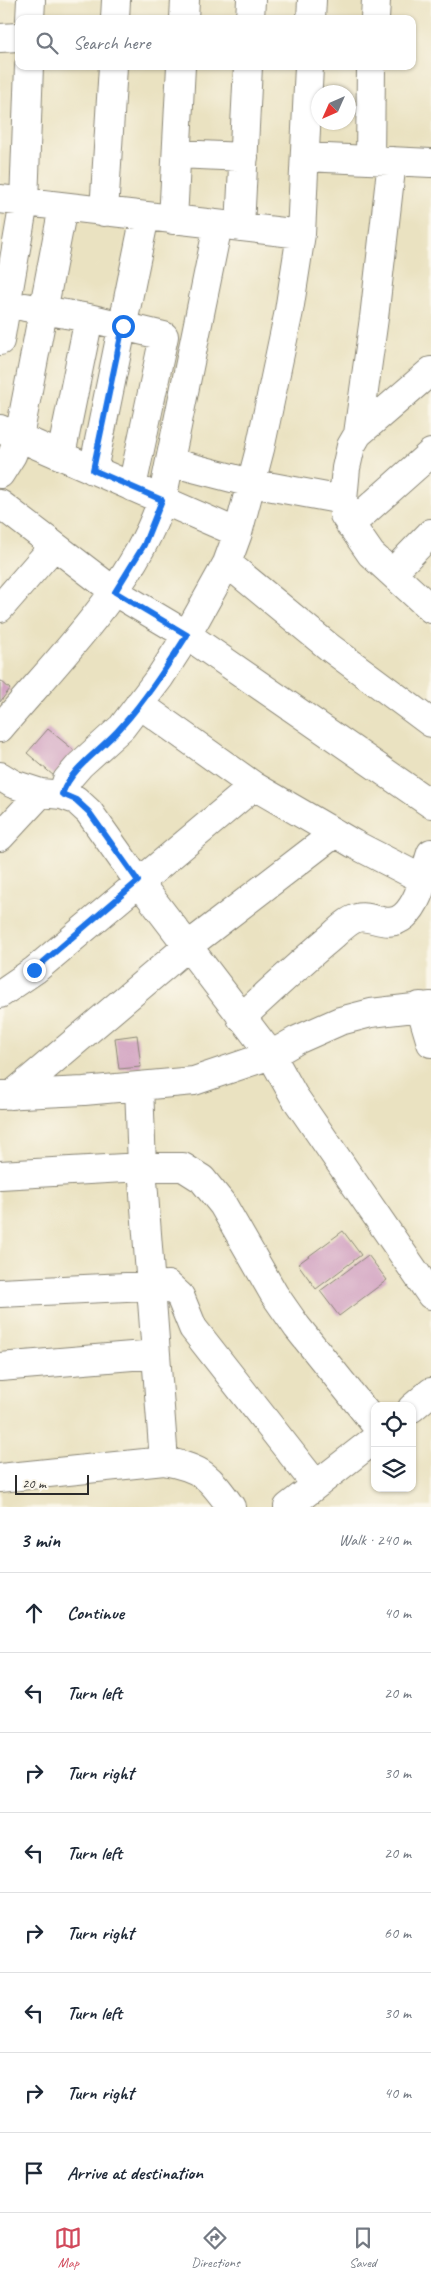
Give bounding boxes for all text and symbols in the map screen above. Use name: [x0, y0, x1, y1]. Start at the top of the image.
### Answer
search box: [15, 15, 416, 70]
icon: search: [33, 29, 61, 57]
text: Search here: [73, 31, 150, 55]
north arrow: [311, 85, 356, 130]
route start: [112, 315, 135, 338]
route end: [23, 959, 46, 982]
map controls: [371, 1402, 416, 1492]
button: locate: [371, 1402, 416, 1447]
button: layers: [371, 1447, 416, 1492]
scale bar: [15, 1472, 89, 1495]
text: 20 m: [22, 1475, 46, 1492]
text: 3 min: [20, 1527, 60, 1553]
text: Walk · 240 m: [339, 1530, 411, 1550]
icon: ahead: [20, 1599, 48, 1627]
text: Continue: [67, 1601, 124, 1625]
text: 40 m: [384, 1603, 411, 1623]
icon: left: [20, 1679, 48, 1707]
text: Turn left: [67, 1681, 122, 1705]
text: 20 m: [384, 1683, 411, 1703]
icon: right: [20, 1759, 48, 1787]
text: Turn right: [67, 1761, 134, 1785]
text: 30 m: [384, 1763, 411, 1783]
icon: left: [20, 1839, 48, 1867]
text: Turn left: [67, 1841, 122, 1865]
text: 20 m: [384, 1843, 411, 1863]
icon: right: [20, 1919, 48, 1947]
text: Turn right: [67, 1921, 134, 1945]
text: 60 m: [384, 1923, 411, 1943]
icon: left: [20, 1999, 48, 2027]
text: Turn left: [67, 2001, 122, 2025]
text: 30 m: [384, 2003, 411, 2023]
icon: right: [20, 2079, 48, 2107]
text: Turn right: [67, 2081, 134, 2105]
text: 40 m: [384, 2083, 411, 2103]
icon: arrive: [20, 2159, 48, 2187]
text: Arrive at destination: [67, 2161, 203, 2185]
tab: Map: [54, 2224, 82, 2271]
tab: Directions: [191, 2224, 240, 2271]
tab: Saved: [349, 2224, 377, 2271]

